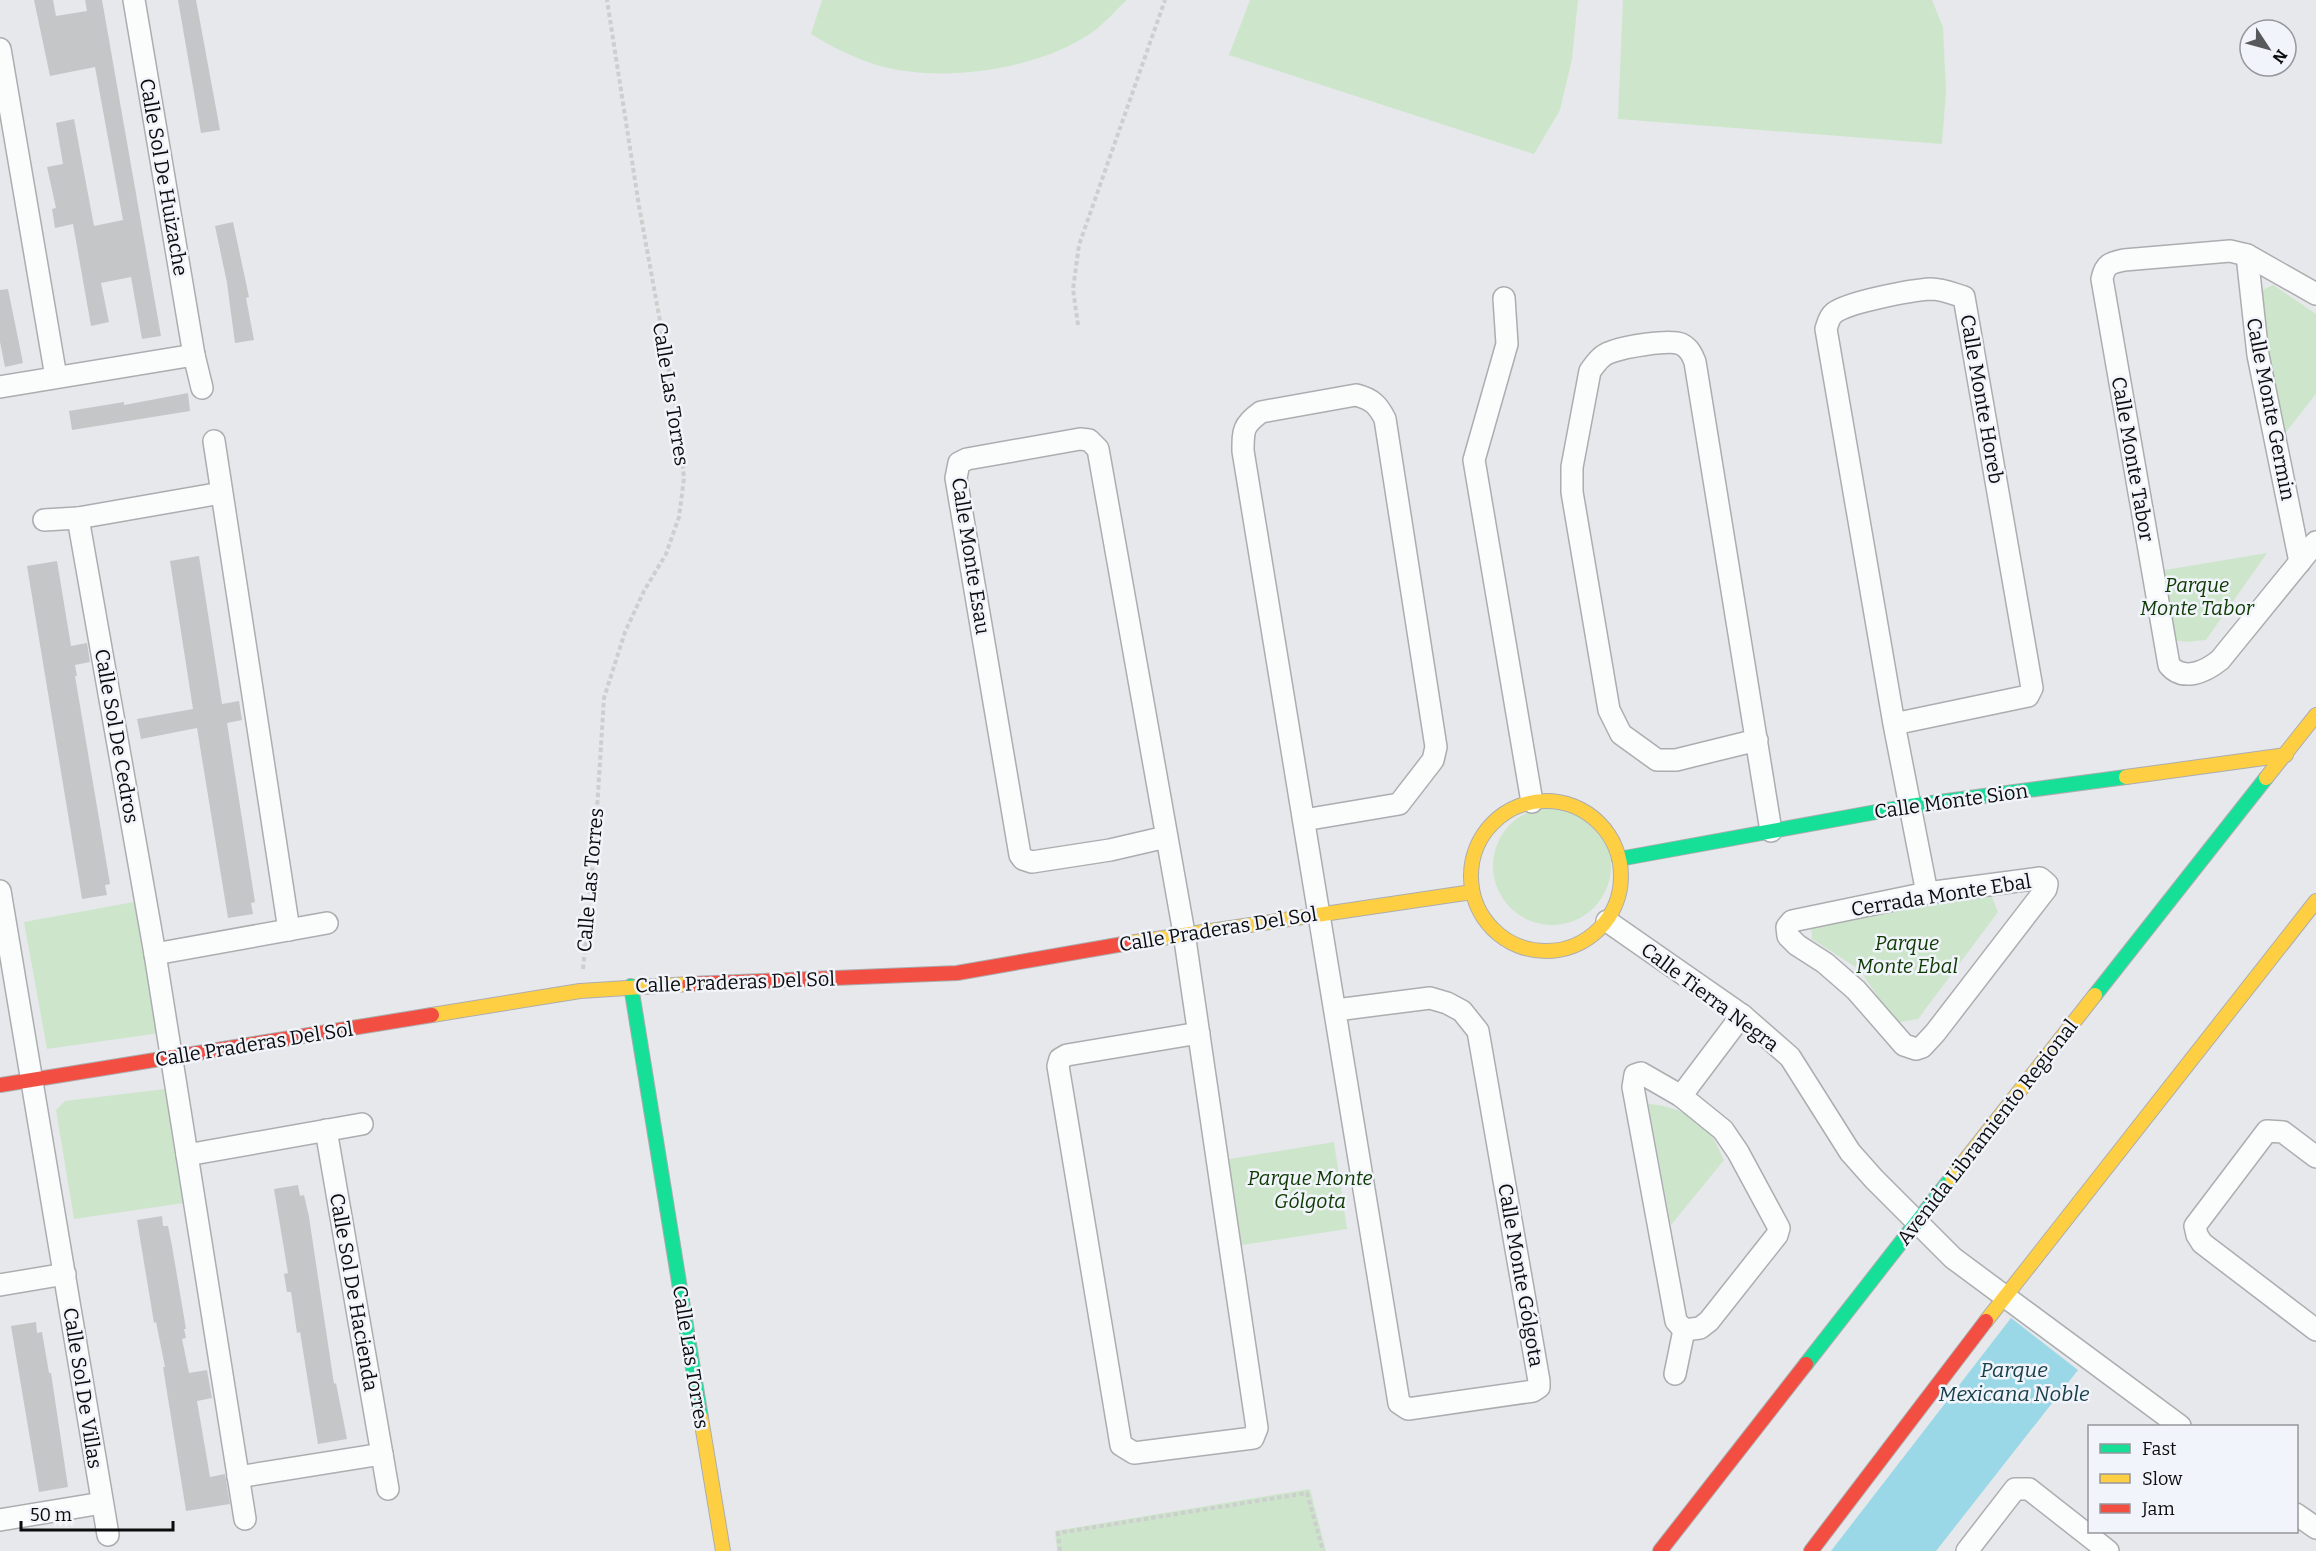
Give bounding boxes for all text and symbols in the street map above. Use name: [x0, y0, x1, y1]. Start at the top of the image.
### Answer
north arrow: [2238, 18, 2298, 78]
text: N: [2268, 46, 2291, 67]
street label: Calle Sol De Huizache: [135, 76, 193, 278]
street label: Calle Monte Horeb: [1955, 312, 2009, 486]
street label: Calle Monte Germin: [2242, 316, 2301, 503]
street label: Calle Las Torres: [648, 321, 694, 467]
street label: Calle Monte Tabor: [2107, 375, 2159, 543]
street label: Calle Monte Esau: [947, 476, 995, 636]
park label: Parque Monte Tabor: [2140, 573, 2255, 620]
street label: Calle Sol De Cedros: [90, 647, 144, 825]
street label: Calle Monte Sion: [1873, 778, 2030, 824]
street label: Calle Las Torres: [572, 807, 608, 953]
street label: Cerrada Monte Ebal: [1849, 869, 2033, 921]
street label: Calle Praderas Del Sol: [1117, 901, 1319, 957]
park label: Parque Monte Ebal: [1856, 931, 1958, 978]
street label: Calle Tierra Negra: [1636, 937, 1784, 1057]
street label: Calle Praderas Del Sol: [635, 967, 836, 997]
street label: Avenida Libramiento Regional: [1892, 1014, 2083, 1249]
street label: Calle Praderas Del Sol: [153, 1016, 355, 1072]
park label: Parque Monte Gólgota: [1247, 1166, 1373, 1213]
street label: Calle Monte Gólgota: [1493, 1181, 1549, 1369]
street label: Calle Sol De Hacienda: [325, 1191, 383, 1393]
street label: Calle Las Torres: [668, 1284, 714, 1430]
street label: Calle Sol De Villas: [58, 1306, 108, 1470]
water label: Parque Mexicana Noble: [1939, 1357, 2090, 1407]
legend: [2088, 1425, 2298, 1533]
text: Fast: [2142, 1438, 2177, 1460]
text: Slow: [2142, 1468, 2183, 1490]
scale bar: [21, 1494, 172, 1532]
text: Jam: [2141, 1498, 2175, 1520]
text: 50 m: [30, 1504, 72, 1526]

